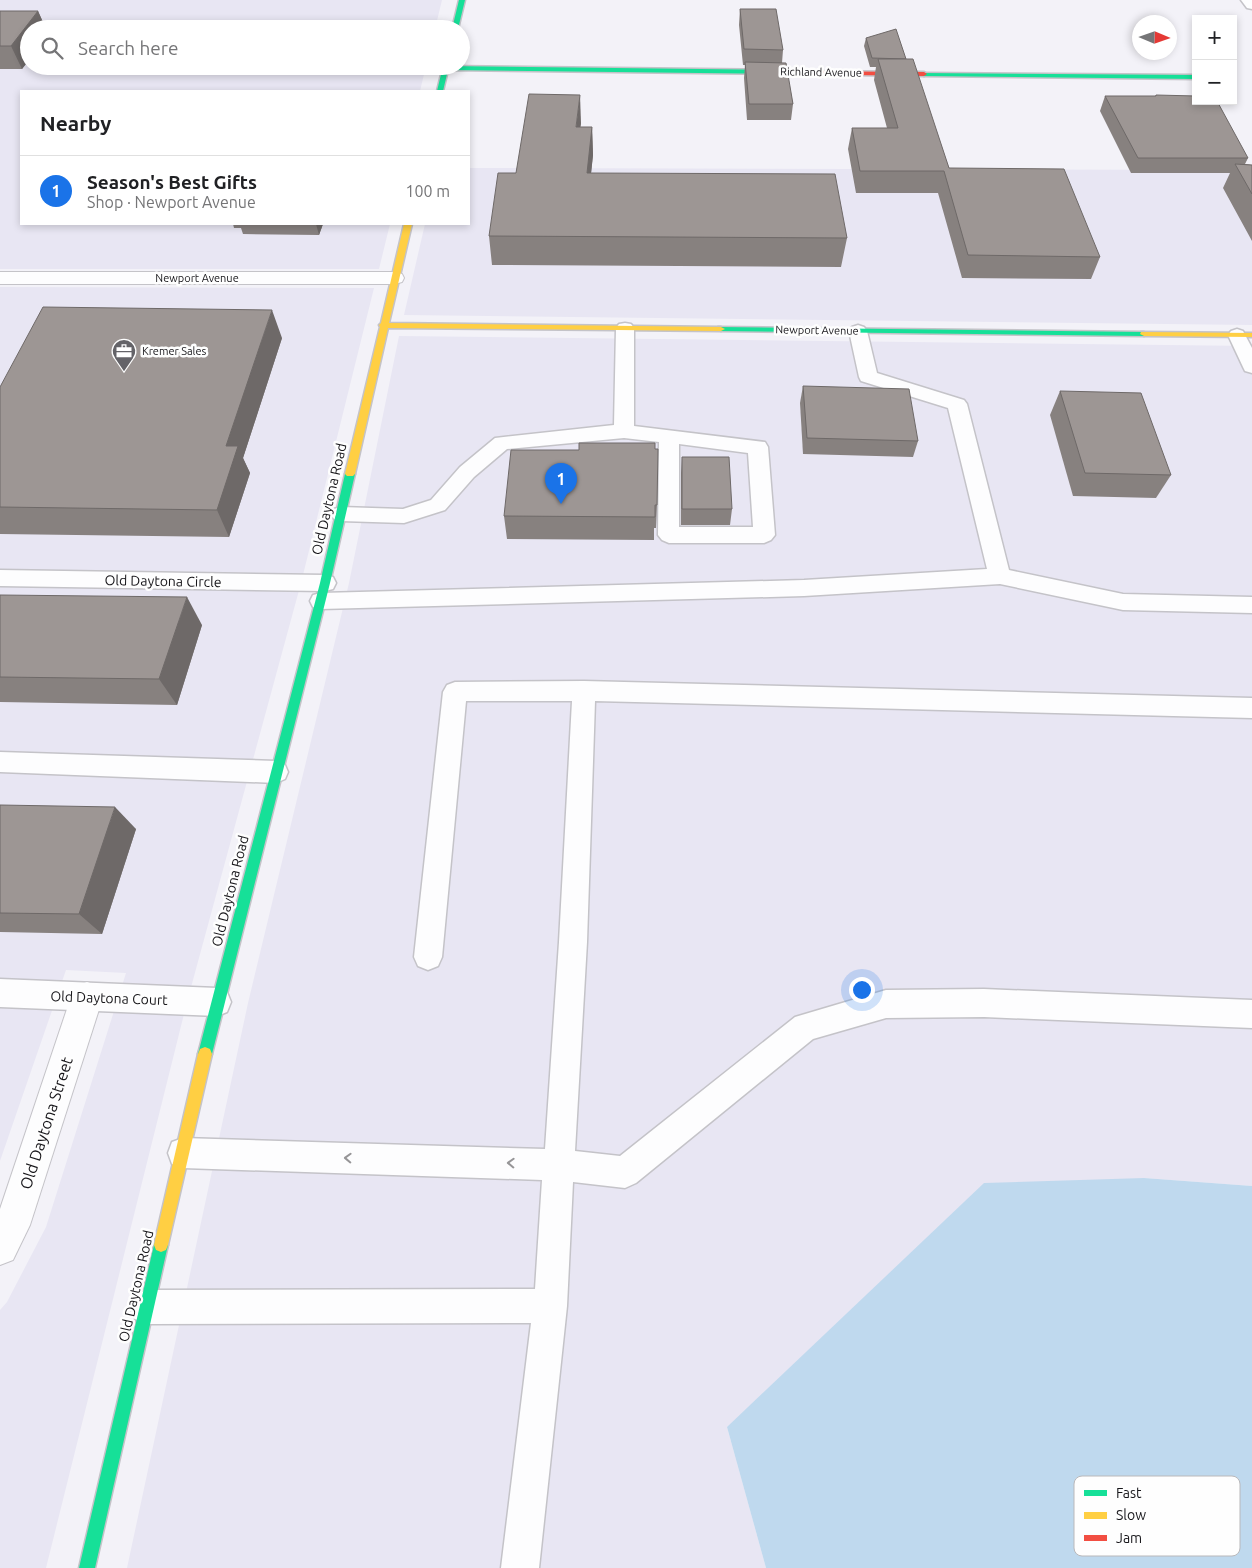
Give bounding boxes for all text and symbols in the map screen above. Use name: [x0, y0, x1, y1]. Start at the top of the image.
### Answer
north arrow: [1132, 15, 1177, 60]
map controls: [1192, 15, 1237, 105]
button: +: [1192, 15, 1237, 60]
search box: [20, 20, 470, 75]
icon: search: [38, 34, 66, 62]
text: Search here: [78, 37, 178, 59]
button: −: [1192, 60, 1237, 105]
street label: Richland Avenue: [780, 65, 862, 79]
text: Nearby: [40, 111, 111, 135]
text: Season's Best Gifts: [87, 171, 257, 193]
text: 1: [51, 182, 61, 200]
text: 100 m: [405, 182, 450, 200]
text: Shop · Newport Avenue: [87, 193, 256, 211]
street label: Newport Avenue: [155, 272, 239, 284]
street label: Newport Avenue: [775, 323, 859, 337]
office icon: Kremer Sales: [111, 338, 137, 372]
place label: Kremer Sales: [142, 345, 207, 357]
street label: Old Daytona Road: [308, 442, 350, 556]
pin: 1: [545, 463, 577, 504]
street label: Old Daytona Circle: [104, 572, 222, 590]
street label: Old Daytona Road: [208, 834, 252, 948]
your location: [849, 977, 875, 1003]
street label: Old Daytona Court: [50, 988, 168, 1008]
street label: Old Daytona Street: [16, 1054, 76, 1191]
one-way arrow: [344, 1153, 352, 1164]
one-way arrow: [506, 1158, 514, 1168]
street label: Old Daytona Road: [115, 1229, 157, 1343]
legend: [1074, 1476, 1240, 1556]
text: Fast: [1116, 1485, 1142, 1501]
text: Slow: [1116, 1507, 1146, 1523]
text: Jam: [1116, 1530, 1142, 1546]

